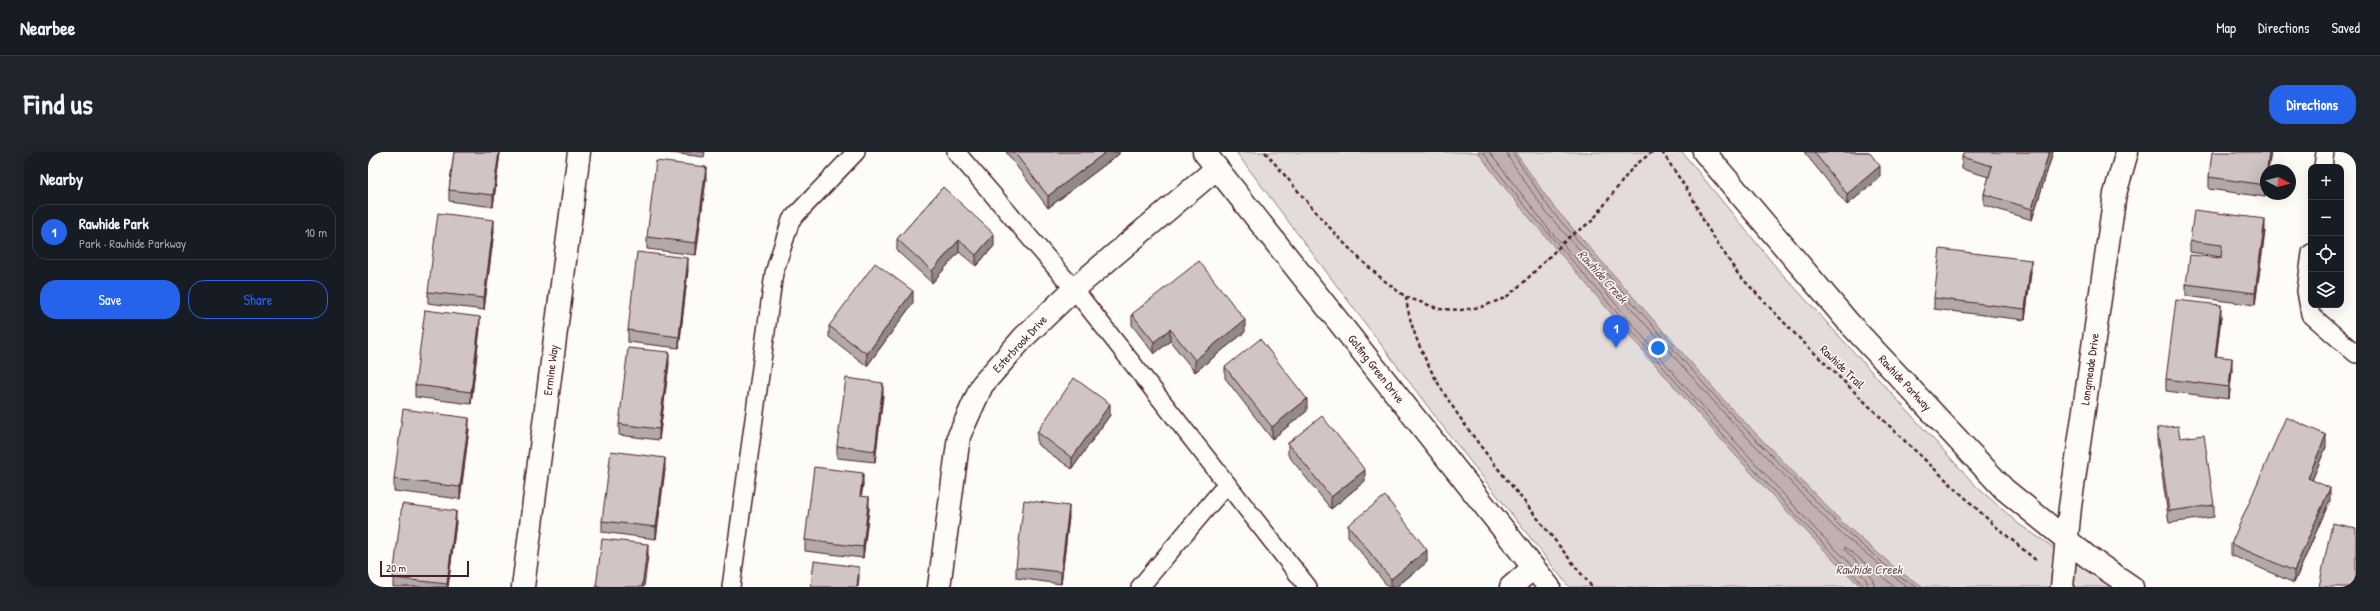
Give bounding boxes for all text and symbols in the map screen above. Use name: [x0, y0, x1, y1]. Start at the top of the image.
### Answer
text: Nearbee: [20, 15, 75, 41]
text: Map: [2216, 18, 2236, 37]
text: Directions: [2258, 18, 2309, 37]
text: Saved: [2331, 18, 2360, 37]
text: Find us: [24, 85, 93, 123]
button: Directions: [2269, 85, 2356, 124]
north arrow: [2260, 164, 2296, 200]
map controls: [2308, 164, 2344, 308]
button: +: [2308, 164, 2344, 200]
text: Nearby: [40, 167, 83, 190]
button: −: [2308, 200, 2344, 236]
text: Rawhide Park: [79, 213, 149, 234]
text: 1: [52, 223, 56, 241]
text: 10 m: [305, 223, 327, 241]
text: Park · Rawhide Parkway: [79, 234, 186, 252]
button: locate: [2308, 236, 2344, 272]
water label: Rawhide Creek: [1574, 245, 1633, 308]
button: layers: [2308, 272, 2344, 308]
button: Save: [40, 280, 180, 319]
button: Share: [188, 280, 328, 319]
street label: Esterbrook Drive: [989, 311, 1051, 376]
pin: 1: [1603, 315, 1629, 348]
street label: Golfing Green Drive: [1344, 331, 1409, 407]
street label: Longmeade Drive: [2076, 332, 2103, 406]
your location: [1648, 338, 1668, 358]
street label: Rawhide Trail: [1816, 341, 1869, 393]
street label: Ermine Way: [539, 344, 562, 396]
street label: Rawhide Parkway: [1875, 351, 1936, 414]
scale bar: [380, 559, 469, 578]
water label: Rawhide Creek: [1836, 560, 1904, 578]
text: 20 m: [386, 561, 406, 575]

